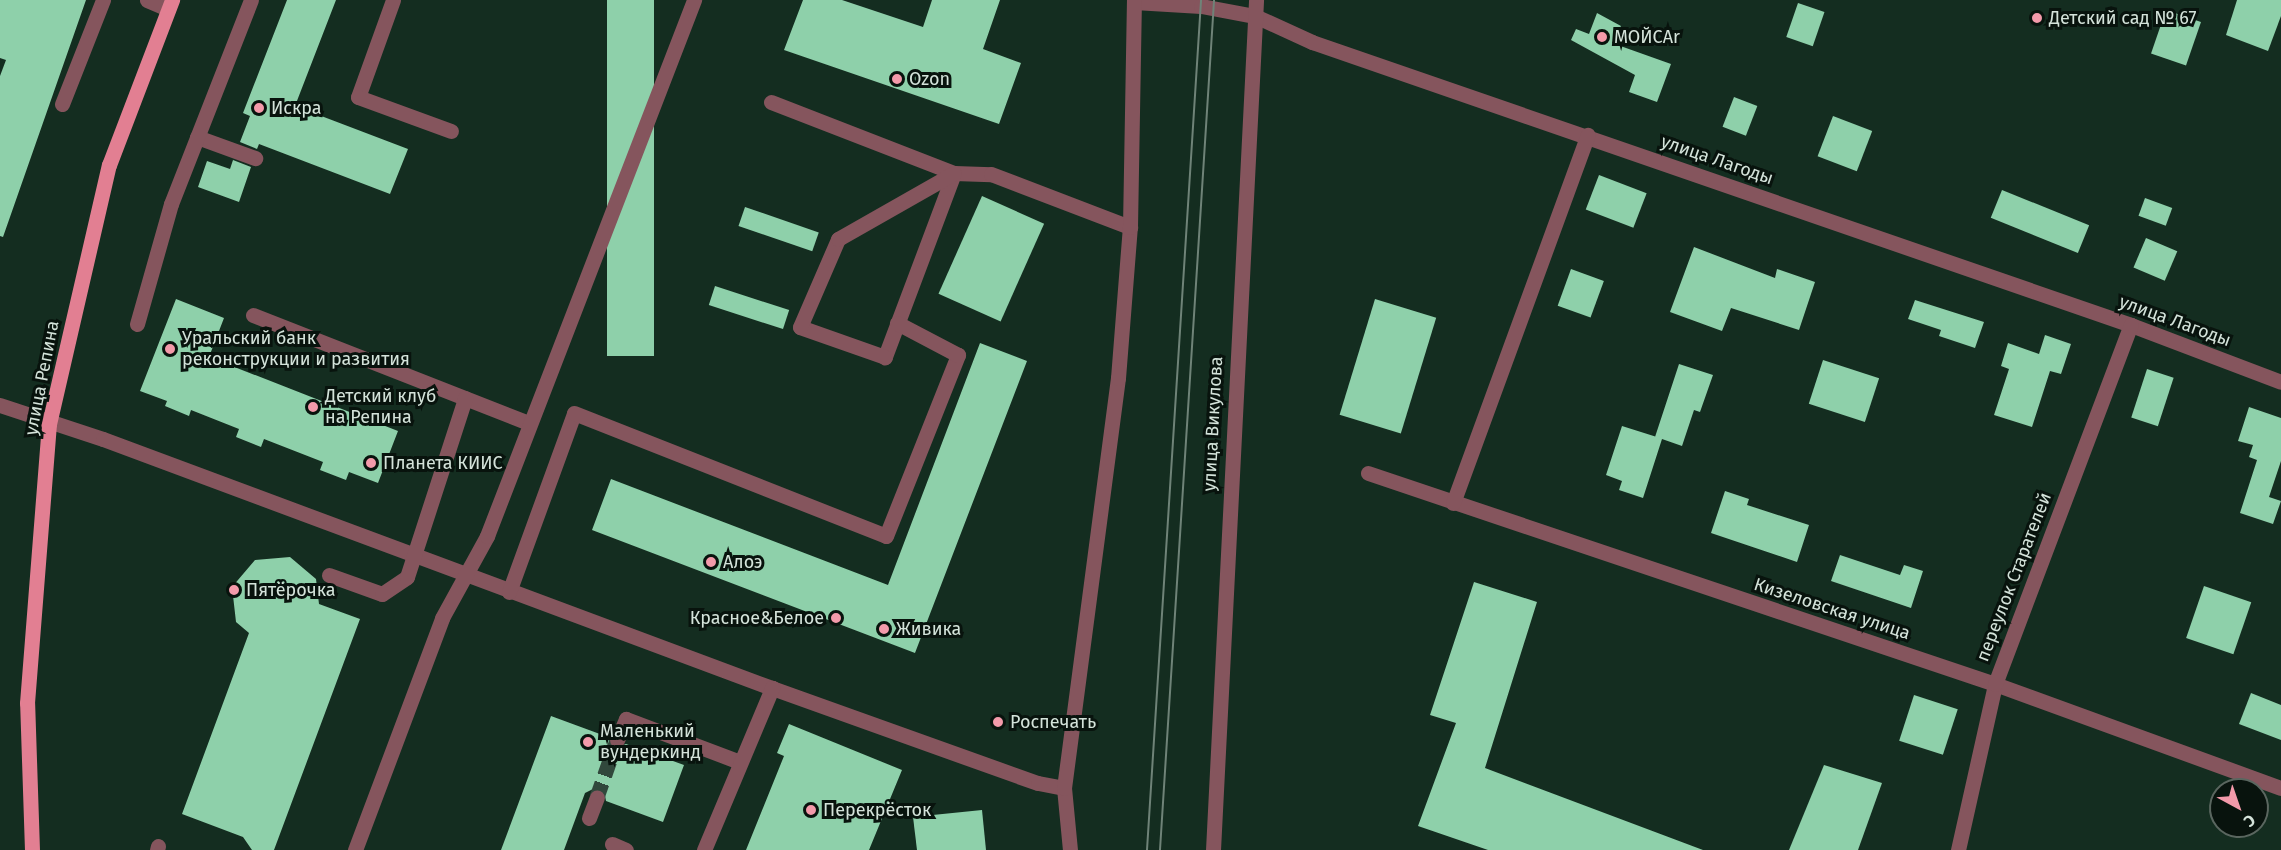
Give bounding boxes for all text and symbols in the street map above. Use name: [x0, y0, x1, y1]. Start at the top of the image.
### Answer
place label: Детский сад № 67: [2049, 7, 2196, 29]
marker: Детский сад № 67: [2030, 11, 2044, 25]
place label: МОЙCAr: [1614, 26, 1680, 48]
marker: МОЙCAr: [1595, 30, 1609, 44]
place label: Ozon: [909, 68, 950, 90]
marker: Ozon: [890, 72, 904, 86]
place label: Искра: [271, 97, 322, 119]
marker: Искра: [252, 101, 266, 115]
street label: улица Лагоды: [1658, 131, 1776, 189]
street label: улица Лагоды: [2116, 291, 2234, 351]
street label: улица Репина: [20, 319, 64, 437]
place label: Уральский банк реконструкции и развития: [182, 328, 410, 370]
marker: Уральский банк реконструкции и развития: [163, 342, 177, 356]
street label: улица Викулова: [1199, 356, 1227, 492]
place label: Детский клуб на Репина: [325, 386, 436, 428]
marker: Детский клуб на Репина: [306, 400, 320, 414]
place label: Планета КИИС: [383, 452, 503, 474]
marker: Планета КИИС: [364, 456, 378, 470]
street label: переулок Старателей: [1972, 490, 2056, 664]
place label: Алоэ: [723, 551, 762, 573]
marker: Алоэ: [704, 555, 718, 569]
street label: Кизеловская улица: [1751, 574, 1913, 644]
place label: Пятёрочка: [246, 579, 336, 601]
marker: Пятёрочка: [227, 583, 241, 597]
place label: Красное&Белое: [690, 607, 824, 629]
marker: Красное&Белое: [829, 611, 843, 625]
place label: Живика: [896, 618, 961, 640]
marker: Живика: [877, 622, 891, 636]
place label: Роспечать: [1010, 711, 1096, 733]
marker: Роспечать: [991, 715, 1005, 729]
place label: Маленький вундеркинд: [600, 721, 701, 764]
marker: Маленький вундеркинд: [581, 735, 595, 749]
north arrow: [2209, 778, 2269, 838]
place label: Перекрёсток: [823, 799, 931, 821]
marker: Перекрёсток: [804, 803, 818, 817]
text: С: [2240, 810, 2259, 831]

